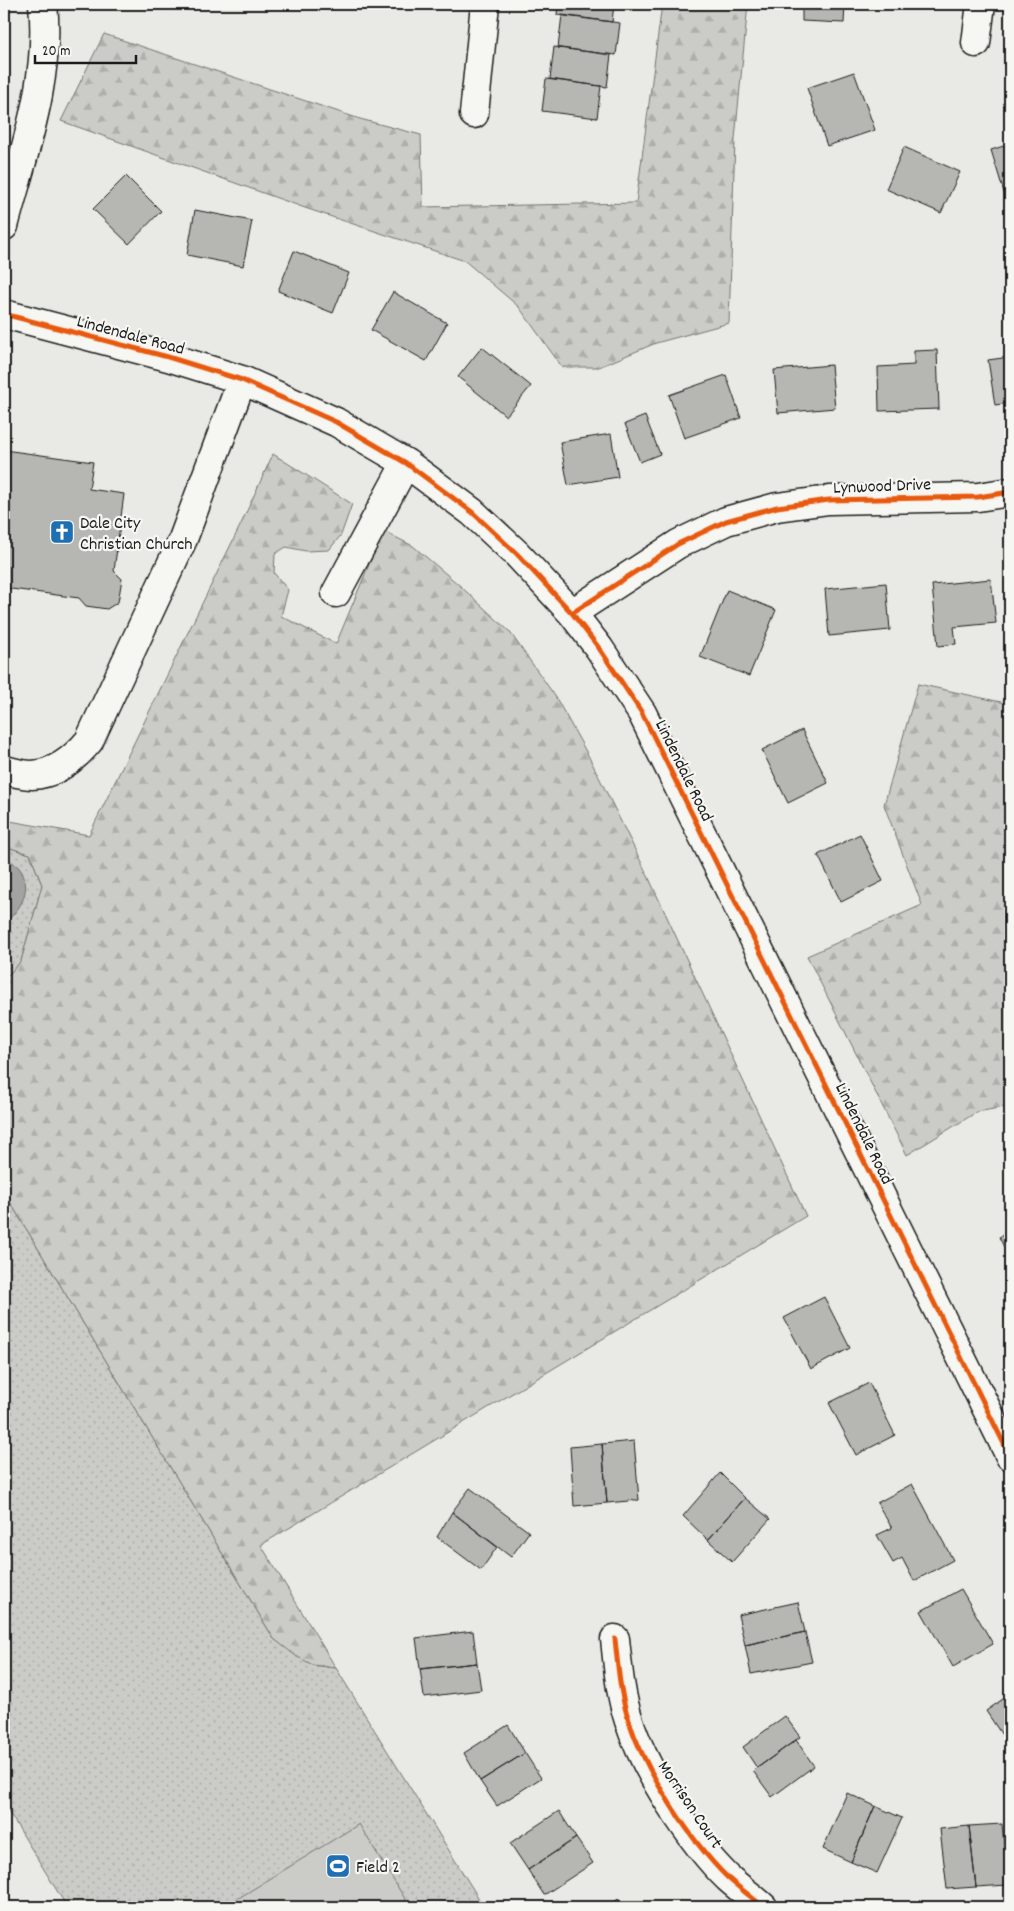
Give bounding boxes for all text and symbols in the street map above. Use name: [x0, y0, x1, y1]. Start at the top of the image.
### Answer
scale bar: [35, 32, 136, 64]
text: 20 m: [42, 41, 70, 63]
street label: Lindendale Road: [74, 310, 187, 363]
street label: Lynwood Drive: [833, 473, 931, 502]
place label: Dale City Christian Church: [80, 512, 193, 558]
church icon: Dale City Christian Church: [49, 519, 75, 545]
street label: Lindendale Road: [647, 716, 718, 826]
street label: Lindendale Road: [827, 1079, 898, 1189]
street label: Morrison Court: [650, 1756, 728, 1855]
sports icon: Field 2: [325, 1853, 351, 1879]
place label: Field 2: [356, 1856, 400, 1881]

